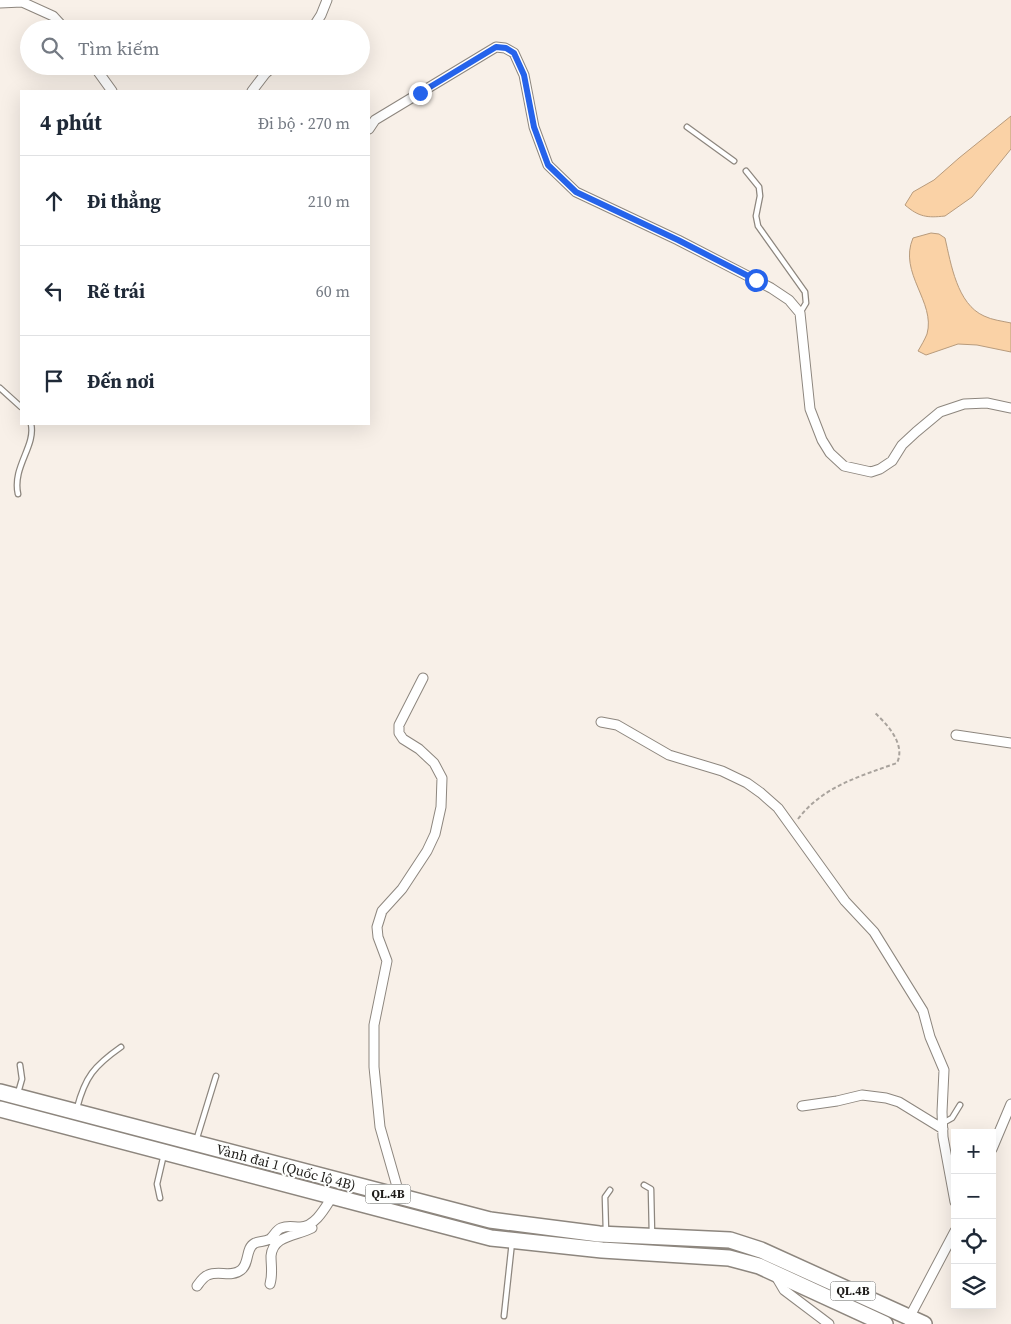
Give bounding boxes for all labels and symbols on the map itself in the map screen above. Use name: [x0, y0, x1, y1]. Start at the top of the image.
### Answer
route end: [409, 82, 432, 105]
route start: [745, 269, 768, 292]
street label: Vành đai 1 (Quốc lộ 4B): [214, 1139, 358, 1195]
road number: QL.4B: [366, 1184, 410, 1204]
road number: QL.4B: [830, 1282, 876, 1300]

